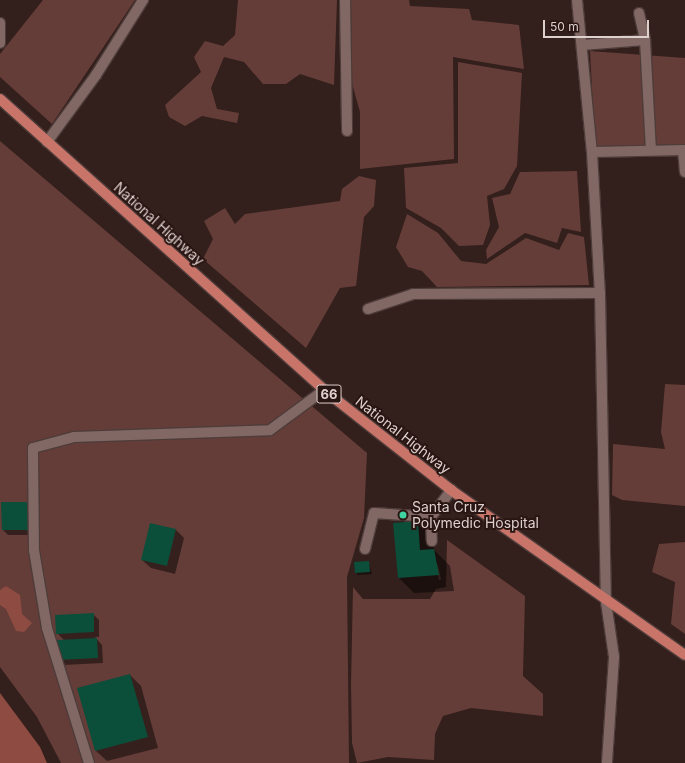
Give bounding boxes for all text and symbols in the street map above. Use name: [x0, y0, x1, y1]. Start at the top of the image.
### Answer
scale bar: [545, 12, 651, 38]
text: 50 m: [550, 19, 579, 34]
street label: National Highway: [110, 179, 208, 269]
road number: 66: [316, 383, 342, 405]
street label: National Highway: [352, 393, 454, 477]
place label: Santa Cruz Polymedic Hospital: [412, 499, 539, 532]
marker: Santa Cruz Polymedic Hospital: [397, 509, 409, 521]

